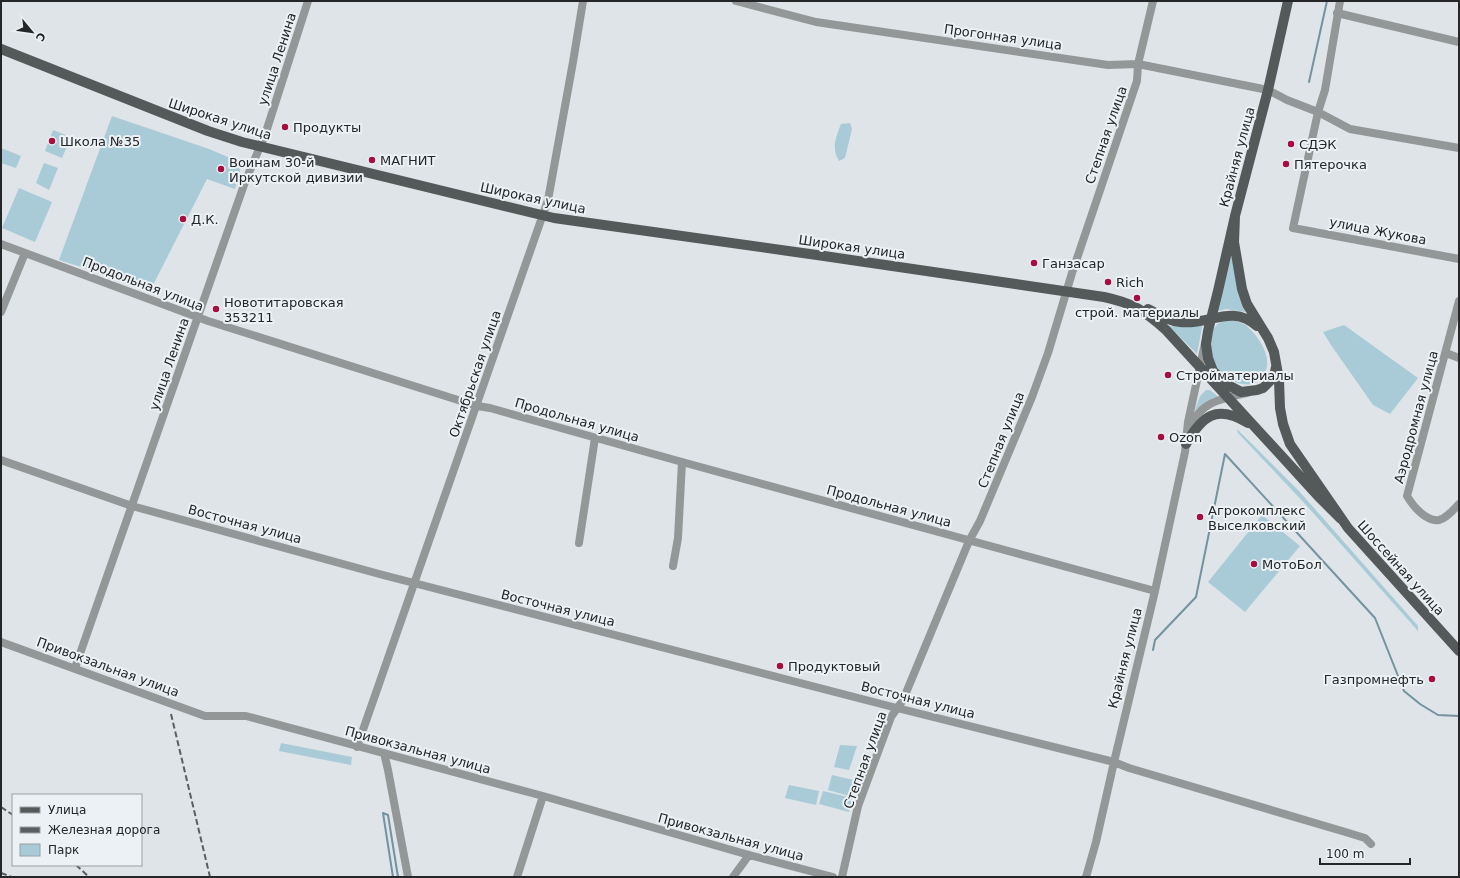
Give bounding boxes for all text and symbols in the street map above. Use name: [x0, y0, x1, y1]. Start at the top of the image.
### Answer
street label: улица Ленина: [255, 11, 299, 107]
north arrow: [12, 12, 52, 52]
street label: Прогонная улица: [943, 21, 1063, 53]
text: С: [33, 30, 48, 43]
street label: Степная улица: [1082, 84, 1130, 186]
street label: Широкая улица: [167, 95, 273, 143]
street label: Крайняя улица: [1216, 105, 1258, 209]
place label: Продукты: [293, 120, 361, 135]
marker: Продукты: [280, 122, 290, 132]
place label: Школа №35: [60, 134, 140, 149]
marker: Школа №35: [47, 136, 57, 146]
place label: СДЭК: [1299, 137, 1337, 152]
marker: СДЭК: [1286, 139, 1296, 149]
place label: МАГНИТ: [380, 153, 436, 168]
place label: Воинам 30-й Иркутской дивизии: [229, 155, 363, 185]
marker: МАГНИТ: [367, 155, 377, 165]
place label: Пятерочка: [1294, 157, 1367, 172]
marker: Пятерочка: [1281, 159, 1291, 169]
marker: Воинам 30-й Иркутской дивизии: [216, 164, 226, 174]
street label: Широкая улица: [479, 179, 587, 217]
place label: Д.К.: [191, 212, 219, 227]
marker: Д.К.: [178, 214, 188, 224]
street label: улица Жукова: [1328, 214, 1428, 248]
street label: Широкая улица: [798, 232, 906, 262]
street label: Продольная улица: [80, 254, 206, 314]
place label: Ганзасар: [1042, 256, 1105, 271]
marker: Ганзасар: [1029, 258, 1039, 268]
place label: Rich: [1116, 275, 1144, 290]
marker: Rich: [1103, 277, 1113, 287]
marker: строй. материалы: [1132, 293, 1142, 303]
place label: Новотитаровская 353211: [224, 295, 344, 325]
marker: Новотитаровская 353211: [211, 304, 221, 314]
place label: строй. материалы: [1075, 305, 1199, 320]
street label: Октябрьская улица: [446, 308, 504, 440]
street label: улица Ленина: [146, 316, 192, 412]
street label: Аэродромная улица: [1391, 349, 1441, 485]
place label: Стройматериалы: [1176, 368, 1294, 383]
marker: Стройматериалы: [1163, 370, 1173, 380]
street label: Степная улица: [975, 390, 1027, 490]
street label: Продольная улица: [513, 395, 641, 445]
place label: Ozon: [1169, 430, 1202, 445]
marker: Ozon: [1156, 432, 1166, 442]
street label: Продольная улица: [825, 482, 953, 530]
street label: Восточная улица: [187, 502, 303, 546]
place label: Агрокомплекс Выселковский: [1208, 503, 1306, 533]
marker: Агрокомплекс Выселковский: [1195, 512, 1205, 522]
street label: Шоссейная улица: [1355, 518, 1447, 618]
place label: МотоБол: [1262, 557, 1322, 572]
marker: МотоБол: [1249, 559, 1259, 569]
street label: Восточная улица: [499, 587, 617, 629]
street label: Крайняя улица: [1105, 606, 1145, 710]
street label: Привокзальная улица: [35, 634, 181, 700]
place label: Продуктовый: [788, 659, 880, 674]
marker: Продуктовый: [775, 661, 785, 671]
place label: Газпромнефть: [1324, 672, 1424, 687]
marker: Газпромнефть: [1427, 674, 1437, 684]
street label: Восточная улица: [859, 679, 977, 721]
street label: Степная улица: [840, 709, 890, 811]
street label: Привокзальная улица: [343, 723, 493, 777]
legend: [12, 794, 142, 866]
text: Улица: [48, 803, 86, 817]
street label: Привокзальная улица: [656, 810, 806, 864]
text: Железная дорога: [48, 823, 160, 837]
scale bar: [1320, 840, 1410, 866]
text: Парк: [48, 843, 79, 857]
text: 100 m: [1326, 847, 1364, 861]

